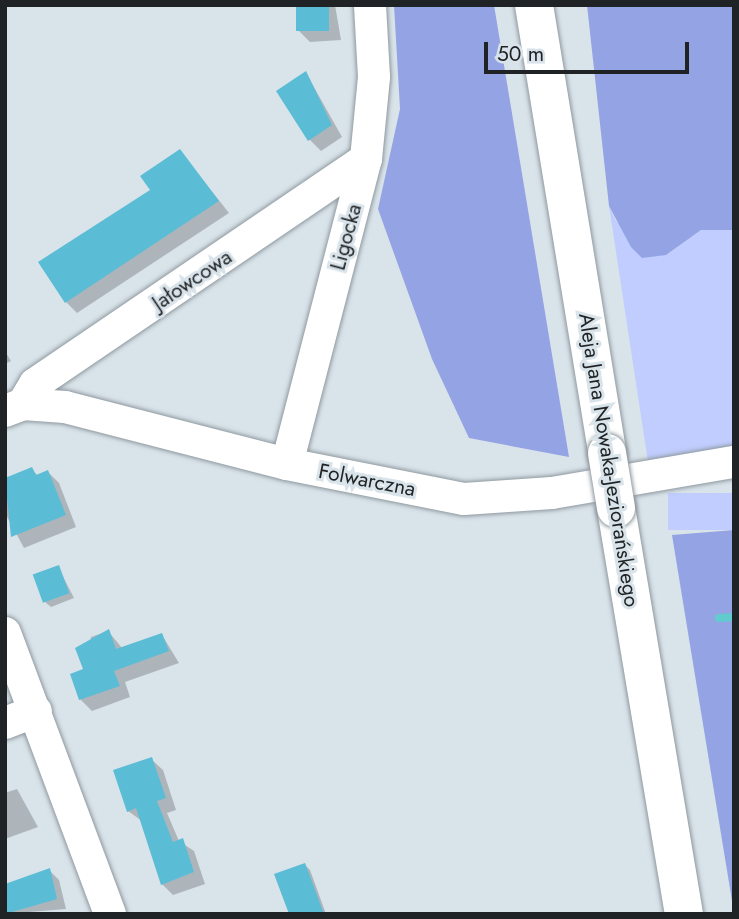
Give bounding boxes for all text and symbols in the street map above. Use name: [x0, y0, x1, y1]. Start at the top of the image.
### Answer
scale bar: [487, 28, 692, 72]
text: 50 m: [497, 39, 544, 69]
street label: Ligocka: [325, 201, 367, 273]
street label: Jałowcowa: [147, 244, 237, 316]
street label: Aleja Jana Nowaka-Jeziorańskiego: [573, 311, 645, 609]
street label: Folwarczna: [316, 458, 418, 502]

